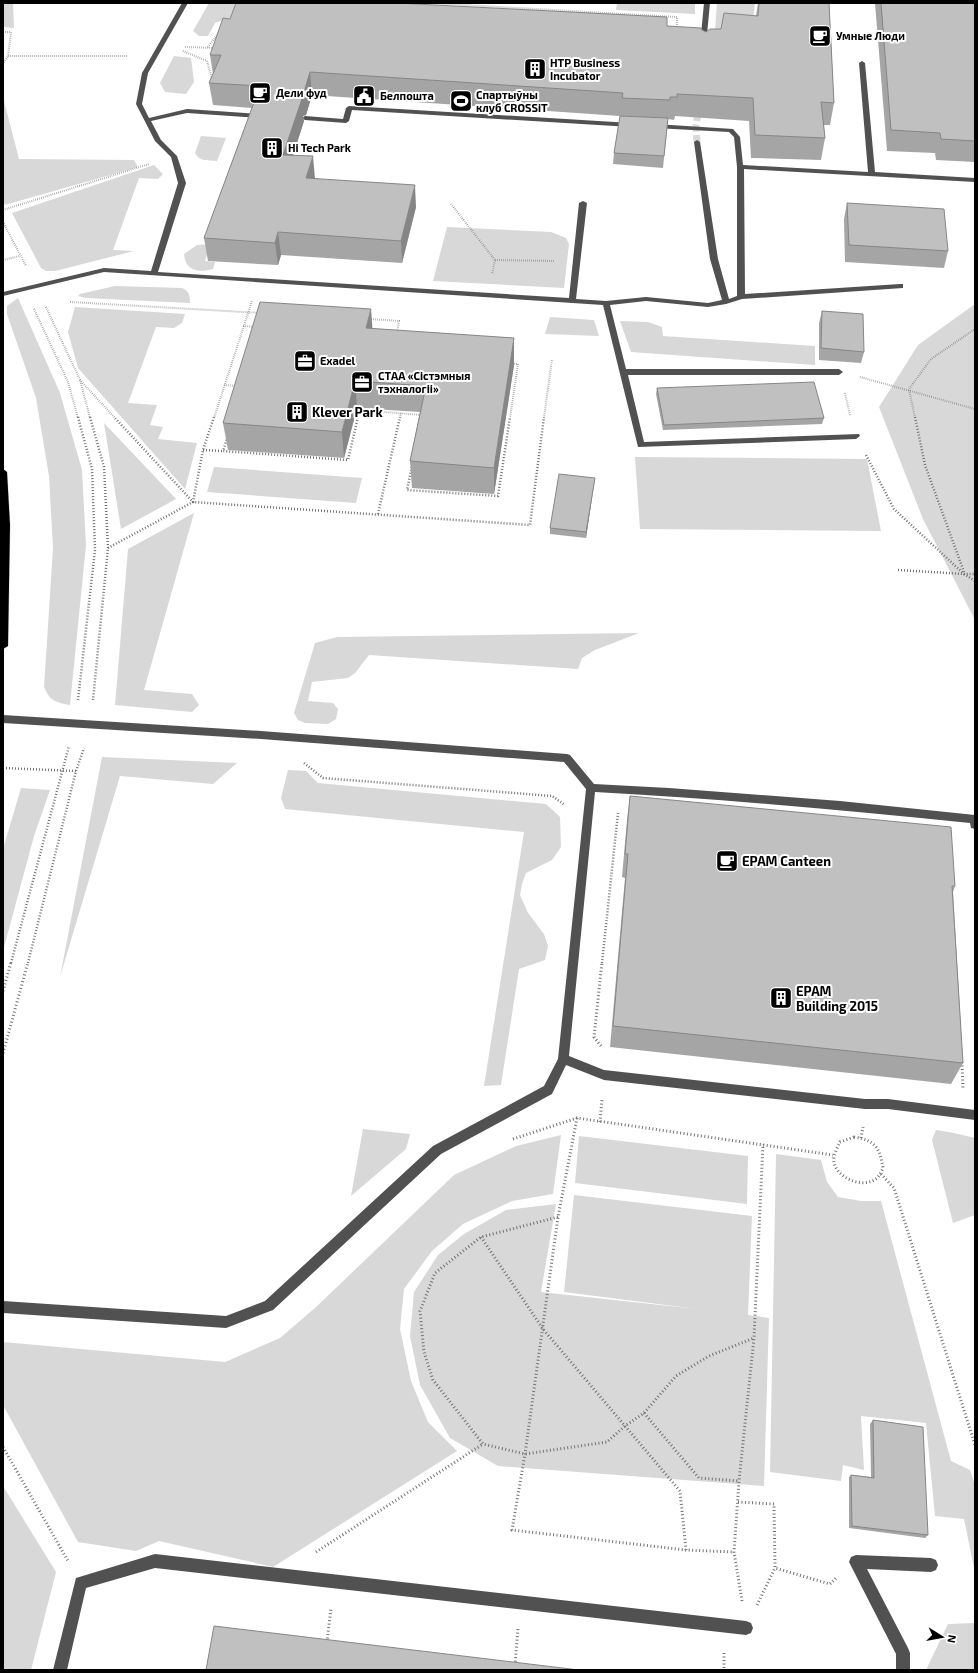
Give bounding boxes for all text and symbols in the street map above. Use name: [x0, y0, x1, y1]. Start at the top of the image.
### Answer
cafe icon: Умные Люди: [807, 23, 833, 49]
place label: Умные Люди: [836, 29, 905, 42]
building icon: HTP Business Incubator: [522, 56, 548, 82]
place label: HTP Business Incubator: [550, 56, 620, 82]
cafe icon: Дели фуд: [247, 80, 273, 106]
public building icon: Белпошта: [351, 83, 377, 109]
place label: Дели фуд: [276, 86, 327, 99]
sports icon: Спартыўны клуб CROSSiT: [448, 88, 474, 114]
place label: Спартыўны клуб CROSSiT: [476, 88, 548, 114]
place label: Белпошта: [380, 89, 434, 102]
building icon: Hi Tech Park: [259, 135, 285, 161]
place label: Hi Tech Park: [288, 141, 352, 154]
office icon: Exadel: [292, 348, 318, 374]
place label: Exadel: [320, 354, 356, 367]
office icon: СТАА «Сістэмныя тэхналогіі»: [349, 369, 375, 395]
place label: СТАА «Сістэмныя тэхналогіі»: [378, 369, 470, 395]
building icon: Klever Park: [284, 399, 310, 425]
place label: Klever Park: [312, 404, 383, 420]
cafe icon: EPAM Canteen: [714, 848, 740, 874]
place label: EPAM Canteen: [742, 853, 831, 869]
place label: EPAM Building 2015: [796, 983, 878, 1014]
building icon: EPAM Building 2015: [768, 985, 794, 1011]
north arrow: [922, 1617, 962, 1657]
text: N: [945, 1634, 959, 1644]

